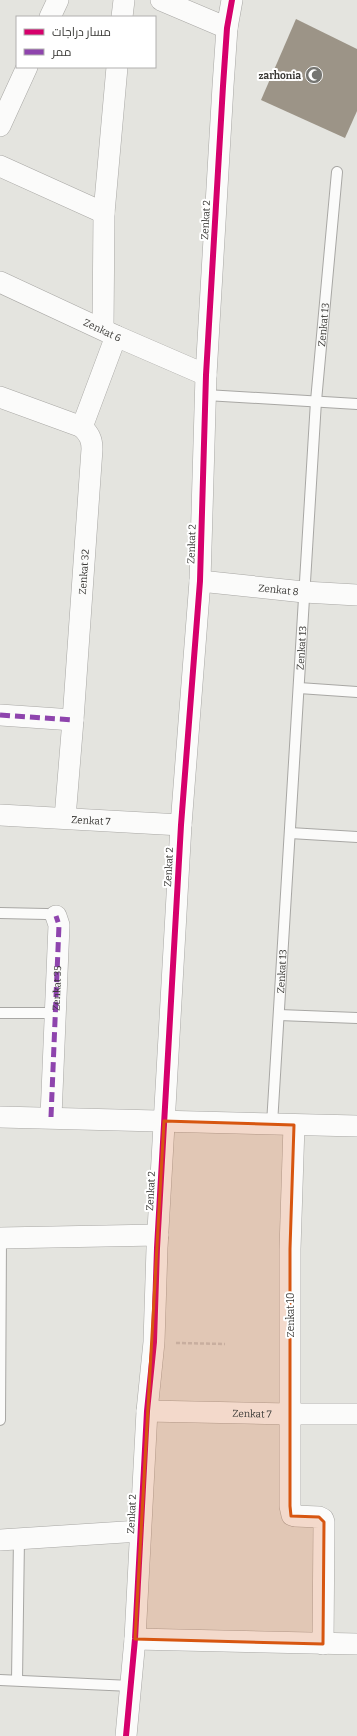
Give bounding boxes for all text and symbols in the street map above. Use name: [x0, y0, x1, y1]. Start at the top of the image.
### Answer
legend: [16, 16, 156, 68]
text: مسار دراجات: [52, 25, 111, 39]
text: ممر: [51, 45, 71, 59]
mosque icon: zarhonia: [304, 65, 324, 85]
place label: zarhonia: [259, 70, 301, 82]
street label: Zenkat 2: [199, 200, 213, 240]
street label: Zenkat 13: [316, 302, 332, 347]
street label: Zenkat 6: [81, 317, 123, 345]
street label: Zenkat 2: [185, 524, 199, 564]
street label: Zenkat 32: [77, 549, 92, 595]
street label: Zenkat 8: [258, 582, 299, 598]
street label: Zenkat 13: [295, 625, 309, 670]
street label: Zenkat 7: [71, 814, 111, 828]
street label: Zenkat 2: [162, 847, 176, 887]
street label: Zenkat 13: [275, 949, 290, 994]
street label: Zenkat 35: [50, 965, 64, 1011]
street label: Zenkat 2: [144, 1171, 158, 1211]
street label: Zenkat 10: [285, 1293, 297, 1337]
street label: Zenkat 7: [232, 1408, 272, 1421]
street label: Zenkat 2: [125, 1494, 139, 1534]

